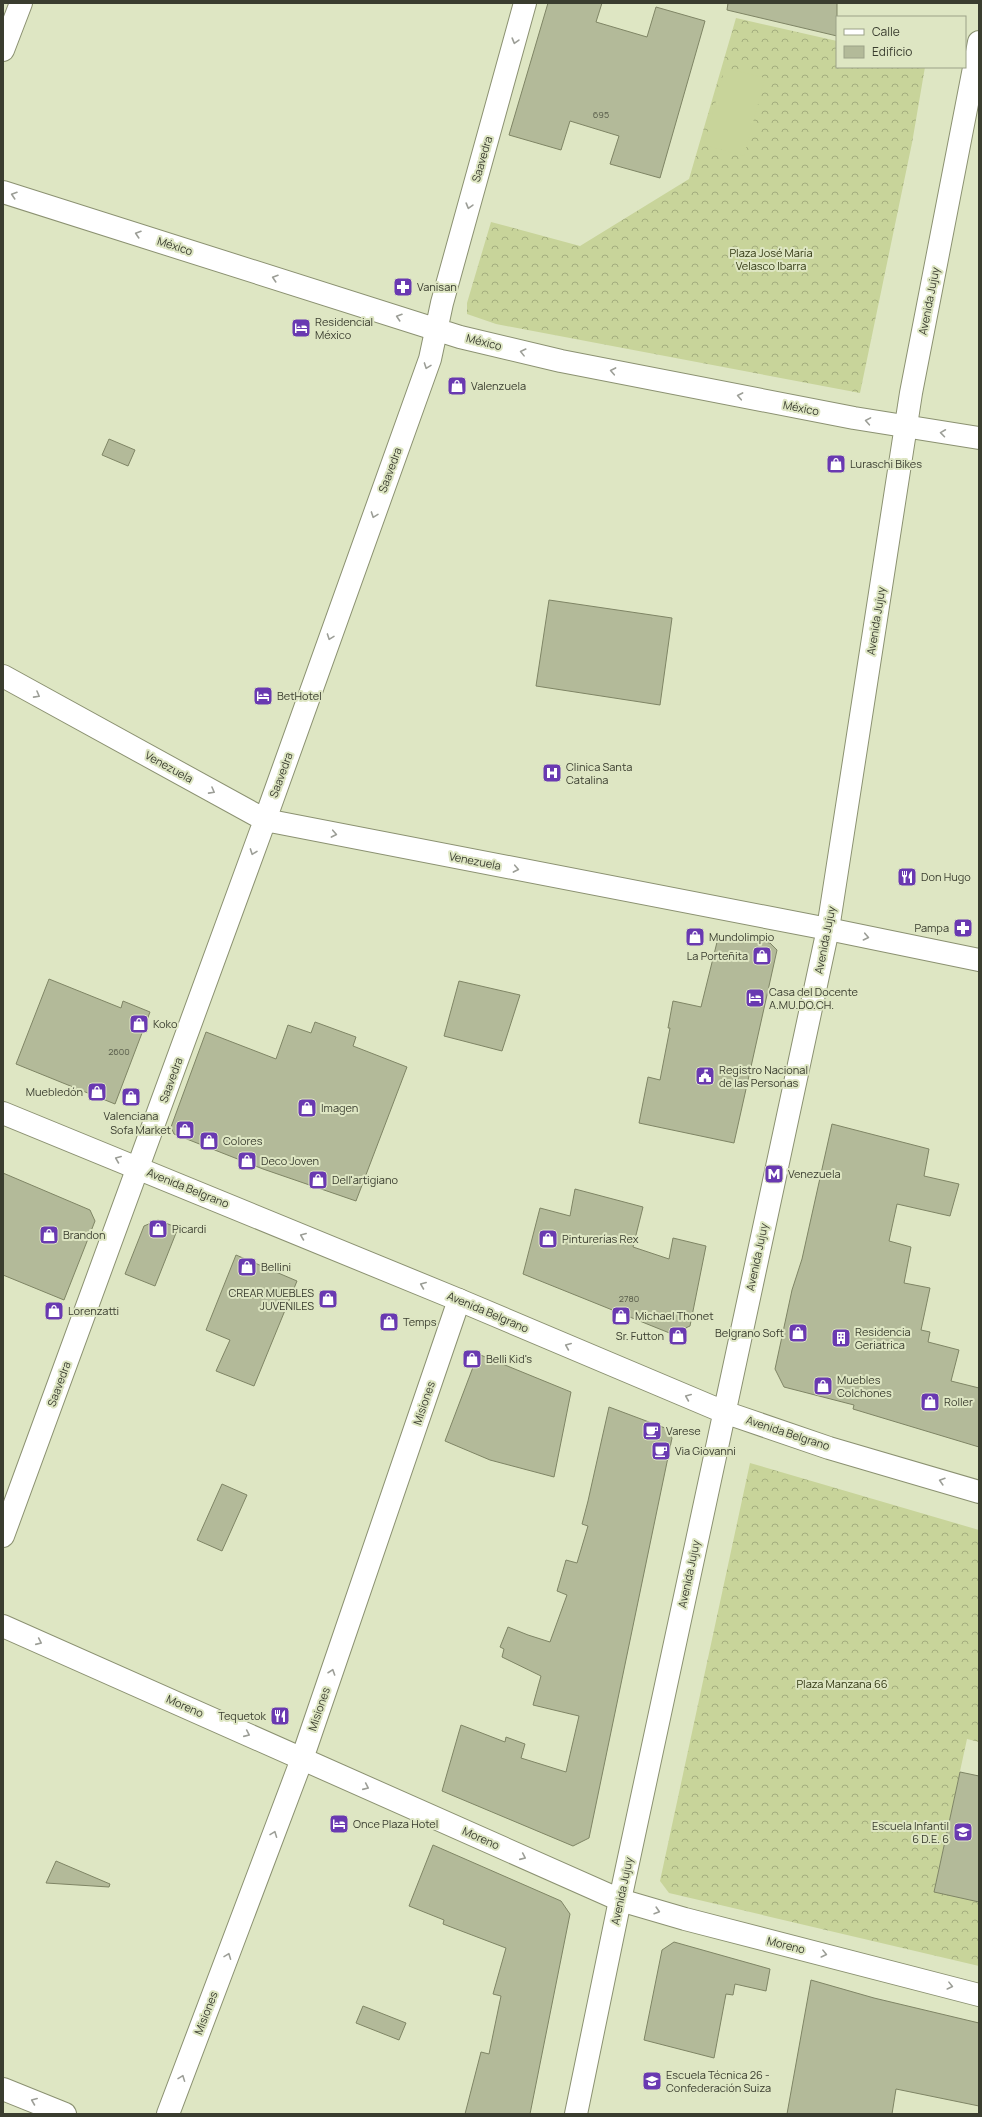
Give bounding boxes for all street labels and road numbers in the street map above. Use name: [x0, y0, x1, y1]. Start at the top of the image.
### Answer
street label: Saavedra: [468, 134, 495, 184]
street label: México: [156, 233, 195, 258]
street label: Avenida Jujuy: [915, 266, 942, 336]
street label: México: [465, 330, 504, 353]
street label: México: [782, 397, 821, 418]
street label: Saavedra: [374, 445, 405, 494]
street label: Avenida Jujuy: [863, 586, 888, 656]
street label: Venezuela: [143, 747, 196, 786]
street label: Saavedra: [265, 750, 296, 799]
street label: Venezuela: [448, 848, 502, 873]
street label: Avenida Jujuy: [811, 905, 838, 975]
street label: Saavedra: [155, 1055, 186, 1104]
street label: Avenida Belgrano: [145, 1164, 232, 1211]
street label: Avenida Jujuy: [742, 1221, 771, 1292]
street label: Avenida Belgrano: [445, 1288, 532, 1336]
street label: Saavedra: [43, 1359, 74, 1408]
street label: Misiones: [409, 1379, 438, 1427]
street label: Avenida Belgrano: [744, 1412, 832, 1453]
street label: Avenida Jujuy: [674, 1538, 703, 1609]
street label: Misiones: [304, 1685, 333, 1733]
street label: Moreno: [164, 1691, 206, 1720]
street label: Moreno: [460, 1823, 502, 1852]
street label: Avenida Jujuy: [607, 1855, 636, 1926]
street label: Moreno: [765, 1933, 807, 1957]
street label: Misiones: [190, 1989, 221, 2037]

